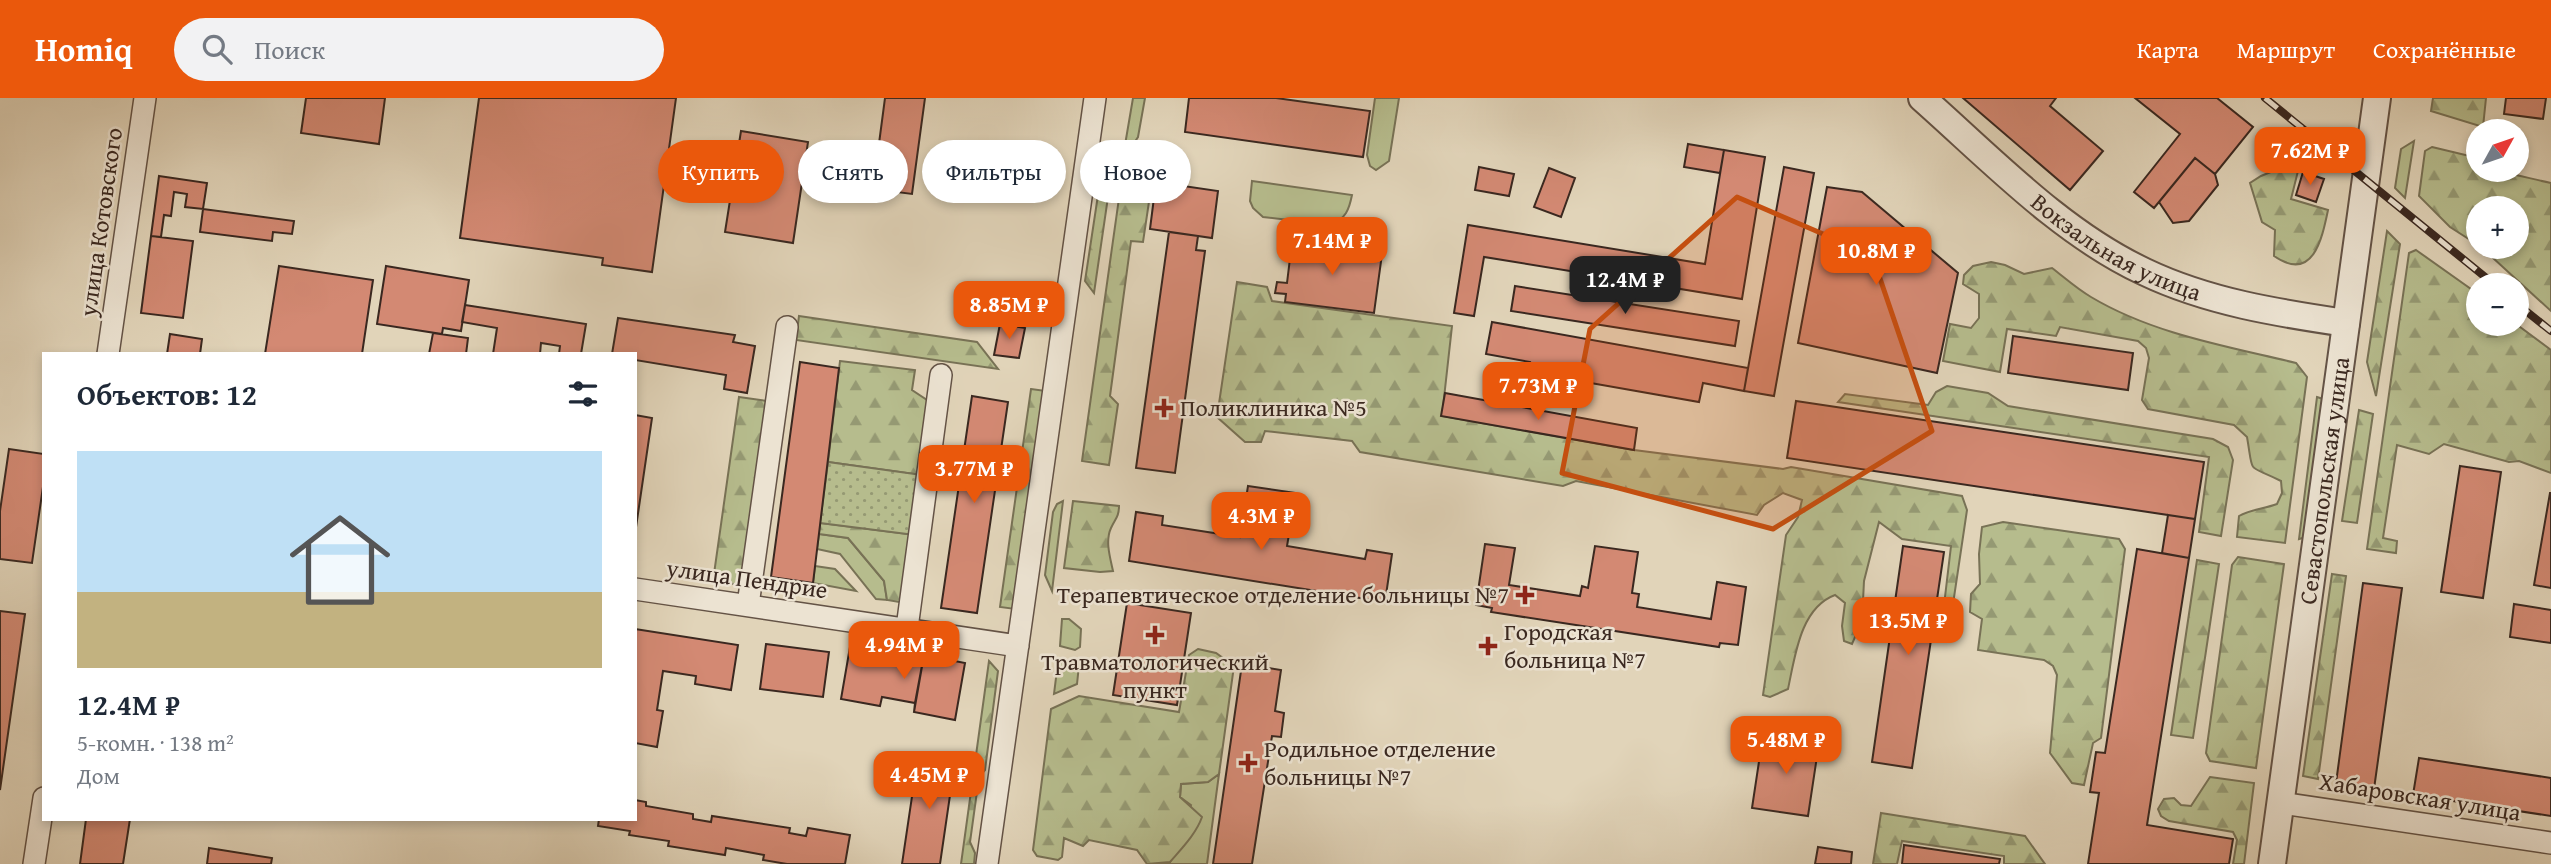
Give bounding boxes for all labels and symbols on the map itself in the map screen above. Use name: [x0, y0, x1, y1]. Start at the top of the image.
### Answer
north arrow: [2466, 119, 2529, 182]
street label: улица Котовского: [70, 125, 131, 320]
pin: 7.62M ₽: [2245, 127, 2375, 187]
street label: Вокзальная улица: [2023, 185, 2206, 310]
pin: 7.14M ₽: [1267, 218, 1397, 277]
pin: 10.8M ₽: [1811, 228, 1941, 287]
pin: 12.4M ₽: [1560, 256, 1690, 316]
pin: 8.85M ₽: [944, 282, 1074, 341]
street label: Севастопольская улица: [2290, 354, 2358, 606]
pin: 7.73M ₽: [1473, 362, 1603, 422]
place label: Поликлиника №5: [1180, 390, 1367, 425]
marker: Поликлиника №5: [1154, 398, 1174, 418]
pin: 3.77M ₽: [909, 446, 1039, 505]
pin: 4.3M ₽: [1204, 492, 1318, 552]
street label: улица Пендрие: [663, 550, 830, 607]
place label: Терапевтическое отделение больницы №7: [1057, 577, 1509, 612]
marker: Терапевтическое отделение больницы №7: [1515, 585, 1535, 605]
pin: 13.5M ₽: [1843, 598, 1973, 657]
place label: Городская больница №7: [1504, 614, 1646, 677]
pin: 4.94M ₽: [839, 622, 969, 681]
marker: Травматологический пункт: [1145, 625, 1165, 645]
marker: Городская больница №7: [1478, 636, 1498, 656]
place label: Травматологический пункт: [1041, 644, 1269, 707]
pin: 5.48M ₽: [1721, 716, 1851, 776]
place label: Родильное отделение больницы №7: [1264, 731, 1496, 794]
pin: 4.45M ₽: [864, 752, 994, 811]
marker: Родильное отделение больницы №7: [1238, 753, 1258, 773]
street label: Хабаровская улица: [2317, 763, 2524, 830]

